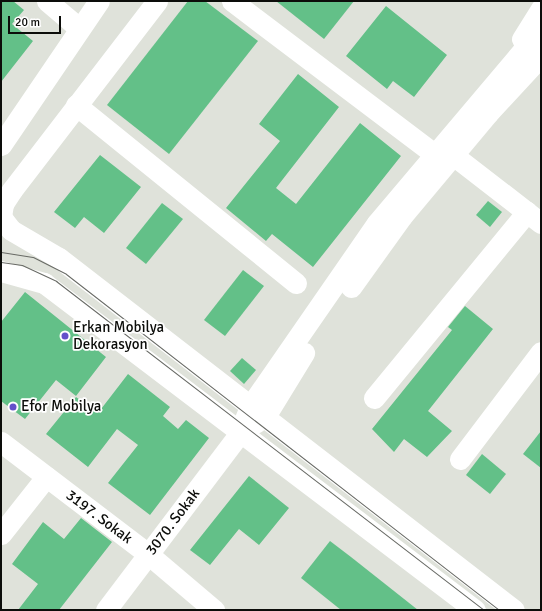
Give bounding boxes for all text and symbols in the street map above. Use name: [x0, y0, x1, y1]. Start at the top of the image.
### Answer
scale bar: [10, 8, 63, 34]
text: 20 m: [15, 15, 40, 30]
place label: Erkan Mobilya Dekorasyon: [73, 318, 164, 353]
marker: Erkan Mobilya Dekorasyon: [60, 331, 70, 341]
place label: Efor Mobilya: [21, 398, 101, 416]
marker: Efor Mobilya: [8, 402, 18, 412]
street label: 3070. Sokak: [142, 485, 204, 559]
street label: 3197. Sokak: [62, 486, 136, 548]

